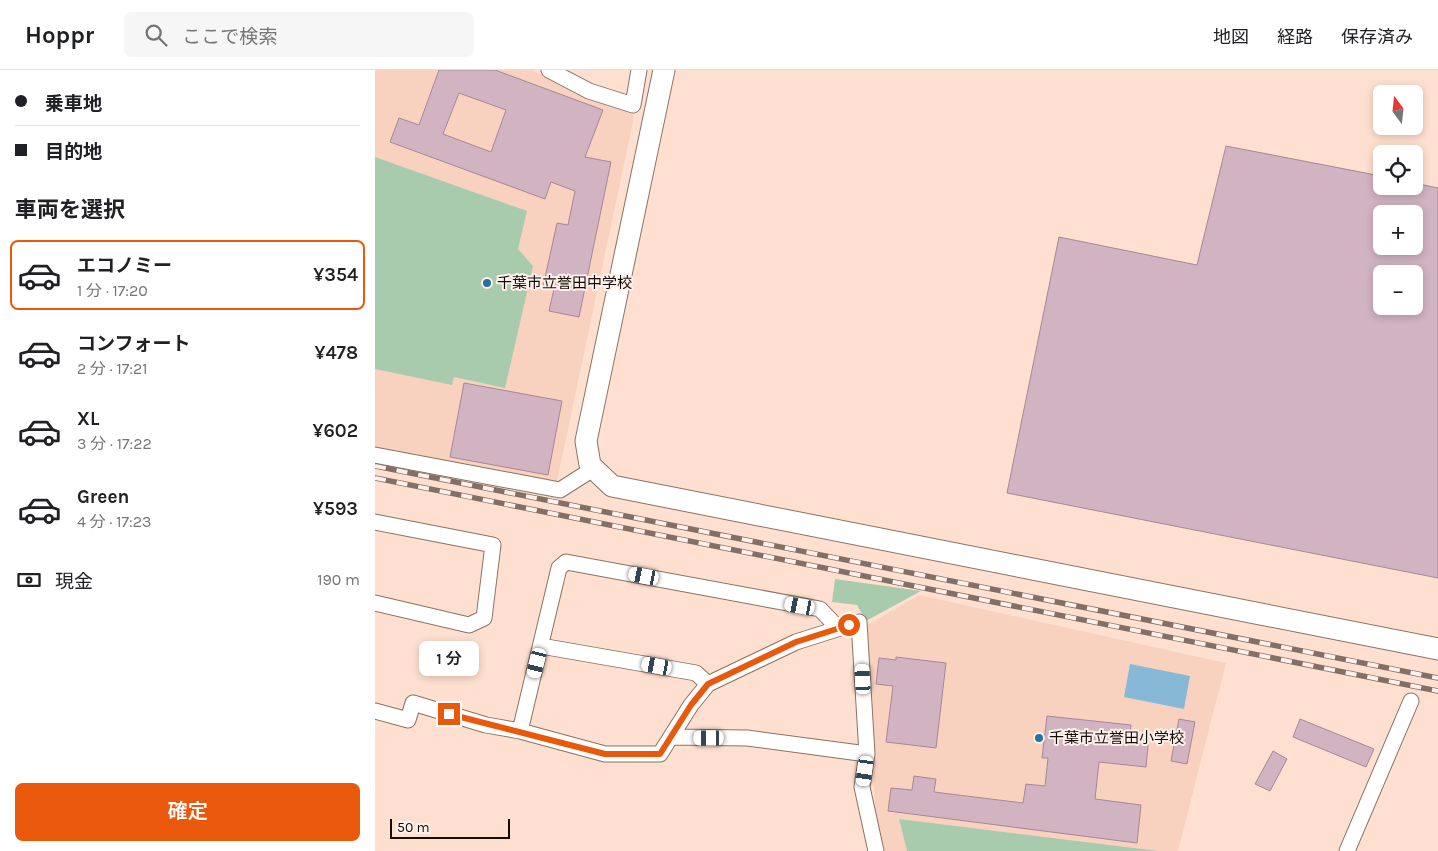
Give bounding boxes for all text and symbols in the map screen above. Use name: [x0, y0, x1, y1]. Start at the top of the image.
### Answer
search box: [124, 12, 474, 57]
text: Hoppr: [25, 21, 94, 49]
icon: search: [142, 21, 170, 49]
text: ここで検索: [182, 26, 277, 48]
text: 地図: [1213, 26, 1249, 48]
text: 経路: [1277, 26, 1313, 48]
text: 保存済み: [1341, 26, 1413, 48]
north arrow: [1373, 85, 1423, 135]
map controls: [1373, 85, 1423, 315]
text: 乗車地: [45, 93, 102, 115]
text: 目的地: [45, 141, 102, 163]
button: locate: [1373, 145, 1423, 195]
text: 車両を選択: [15, 197, 125, 223]
button: +: [1373, 205, 1423, 255]
icon: car: [17, 253, 62, 298]
text: エコノミー: [77, 255, 172, 277]
text: ¥354: [313, 264, 358, 286]
button: −: [1373, 265, 1423, 315]
place label: 千葉市立誉田中学校: [497, 274, 632, 292]
marker: 千葉市立誉田中学校: [481, 277, 493, 289]
text: 1 分 · 17:20: [77, 281, 148, 300]
icon: car: [17, 331, 62, 376]
text: コンフォート: [77, 333, 190, 355]
text: ¥478: [315, 342, 358, 364]
text: 2 分 · 17:21: [77, 359, 148, 378]
text: XL: [77, 408, 99, 430]
icon: car: [17, 409, 62, 454]
text: ¥602: [313, 420, 358, 442]
text: 3 分 · 17:22: [77, 434, 152, 453]
text: Green: [77, 486, 129, 508]
icon: car: [17, 487, 62, 532]
text: ¥593: [313, 498, 358, 520]
text: 4 分 · 17:23: [77, 512, 151, 531]
icon: cash: [15, 566, 43, 594]
car: [627, 566, 660, 586]
text: 190 m: [317, 570, 360, 589]
text: 現金: [55, 571, 93, 593]
car: [783, 596, 816, 616]
route start: [838, 614, 860, 636]
callout: 1 分: [419, 642, 479, 676]
car: [526, 647, 547, 679]
text: 1 分: [436, 649, 462, 668]
car: [640, 656, 673, 676]
car: [854, 664, 871, 694]
route end: [438, 703, 460, 725]
place label: 千葉市立誉田小学校: [1049, 729, 1184, 747]
car: [694, 731, 724, 746]
marker: 千葉市立誉田小学校: [1033, 732, 1045, 744]
car: [855, 755, 874, 787]
button: 確定: [15, 783, 360, 841]
scale bar: [390, 816, 510, 839]
text: 50 m: [397, 819, 430, 836]

